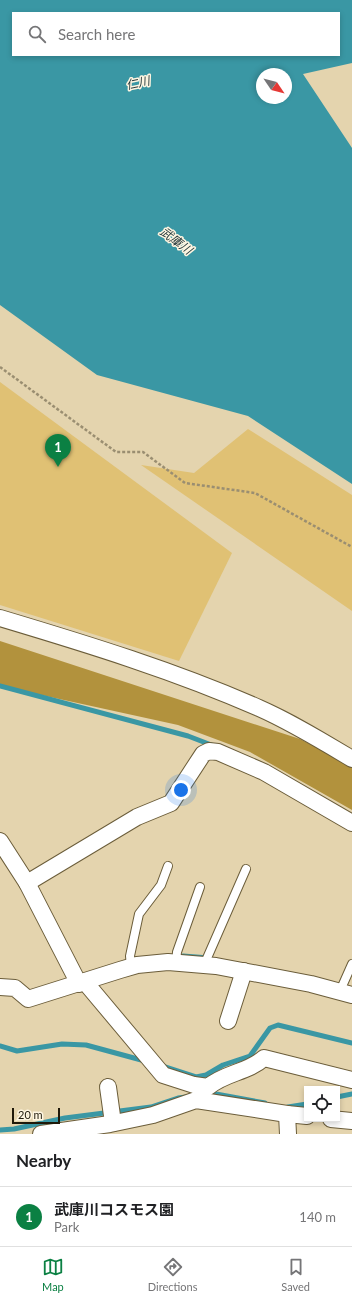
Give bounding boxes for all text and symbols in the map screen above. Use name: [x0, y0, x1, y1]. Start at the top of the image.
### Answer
search box: [12, 12, 340, 56]
icon: search: [26, 23, 48, 45]
text: Search here: [58, 25, 135, 43]
north arrow: [256, 68, 292, 104]
water label: 仁川: [125, 72, 153, 92]
water label: 武庫川: [157, 224, 197, 259]
pin: 1: [45, 434, 71, 467]
your location: [171, 780, 191, 800]
map controls: [304, 1086, 340, 1122]
button: locate: [304, 1086, 340, 1122]
scale bar: [12, 1106, 60, 1125]
text: 20 m: [18, 1108, 43, 1121]
text: Nearby: [16, 1150, 71, 1171]
text: 武庫川コスモス園: [54, 1200, 174, 1218]
text: 1: [25, 1209, 33, 1225]
text: 140 m: [299, 1209, 336, 1225]
text: Park: [54, 1219, 79, 1235]
tab: Map: [42, 1256, 64, 1293]
tab: Directions: [148, 1256, 197, 1293]
tab: Saved: [281, 1256, 310, 1293]

